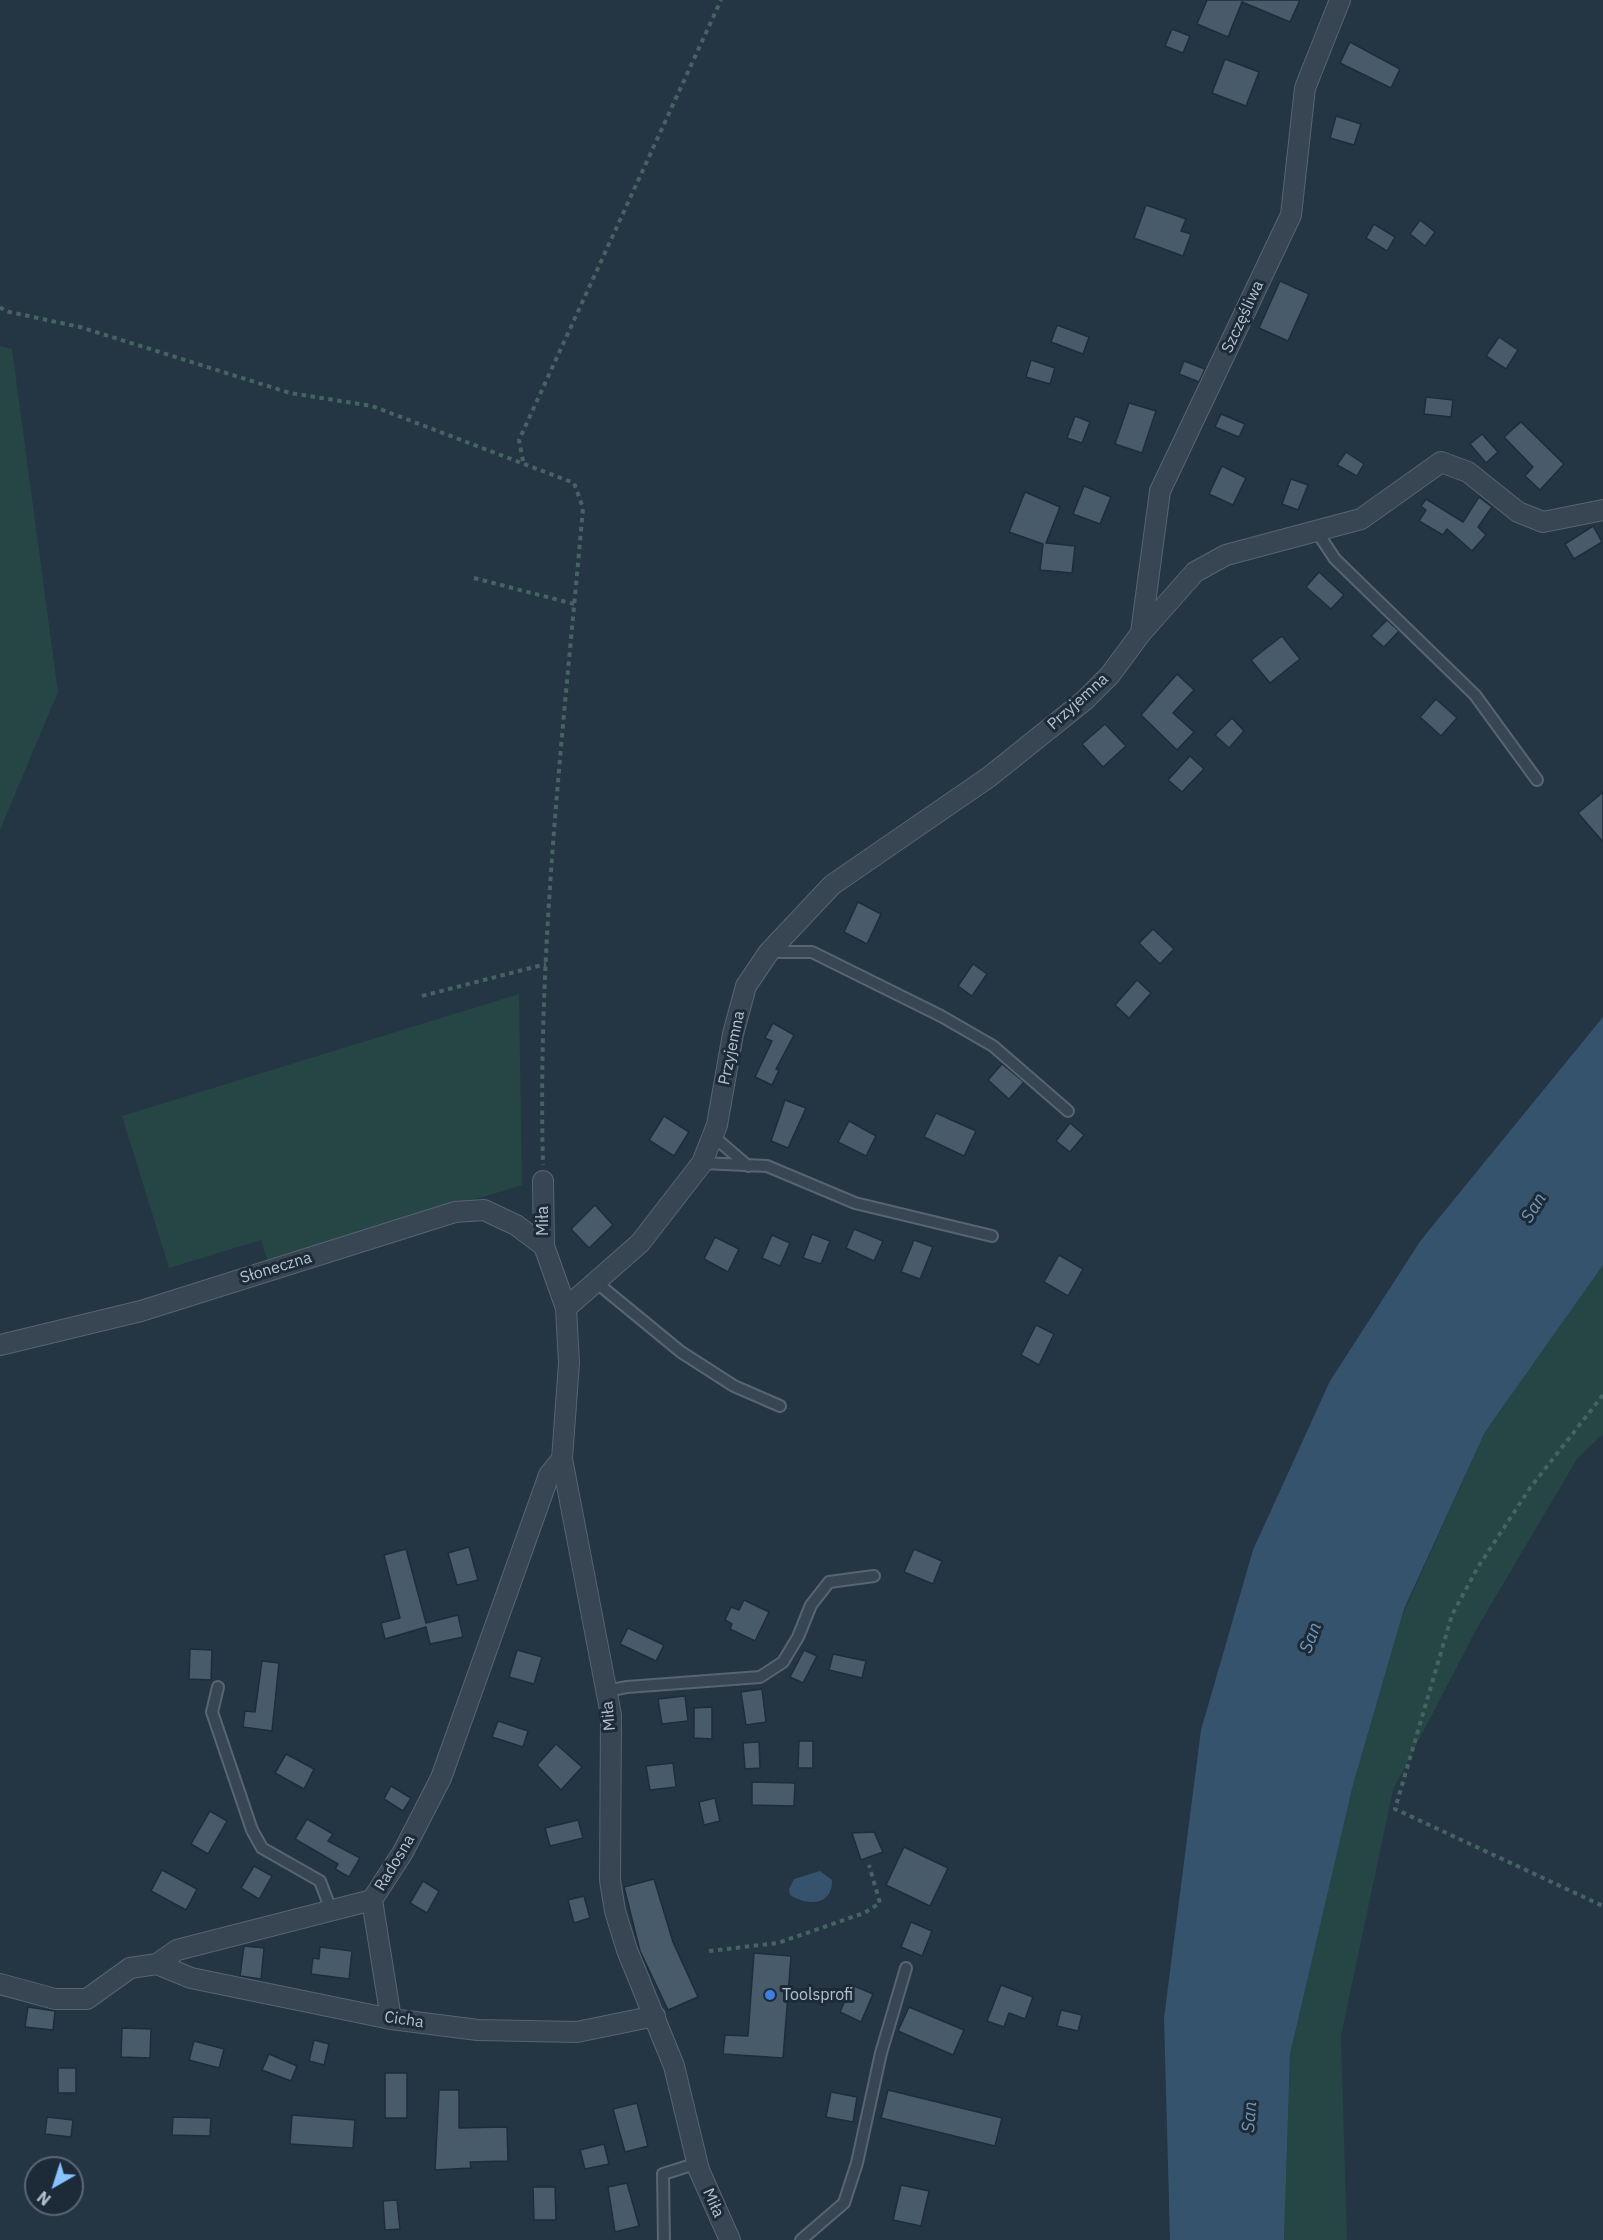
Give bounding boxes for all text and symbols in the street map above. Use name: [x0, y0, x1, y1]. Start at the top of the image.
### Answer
street label: Szczęśliwa: [1218, 278, 1268, 356]
street label: Przyjemna: [1044, 670, 1112, 734]
street label: Przyjemna: [715, 1009, 749, 1087]
water label: San: [1517, 1189, 1551, 1227]
street label: Miła: [533, 1206, 553, 1236]
street label: Słoneczna: [238, 1248, 314, 1288]
water label: San: [1295, 1620, 1327, 1656]
street label: Miła: [598, 1700, 620, 1732]
street label: Radosna: [371, 1831, 419, 1895]
place label: Toolsprofi: [782, 1985, 853, 2005]
marker: Toolsprofi: [763, 1988, 777, 2002]
street label: Cicha: [383, 2008, 425, 2032]
water label: San: [1238, 2101, 1262, 2133]
north arrow: [24, 2156, 84, 2216]
street label: Miła: [698, 2185, 728, 2221]
text: N: [33, 2187, 55, 2210]

